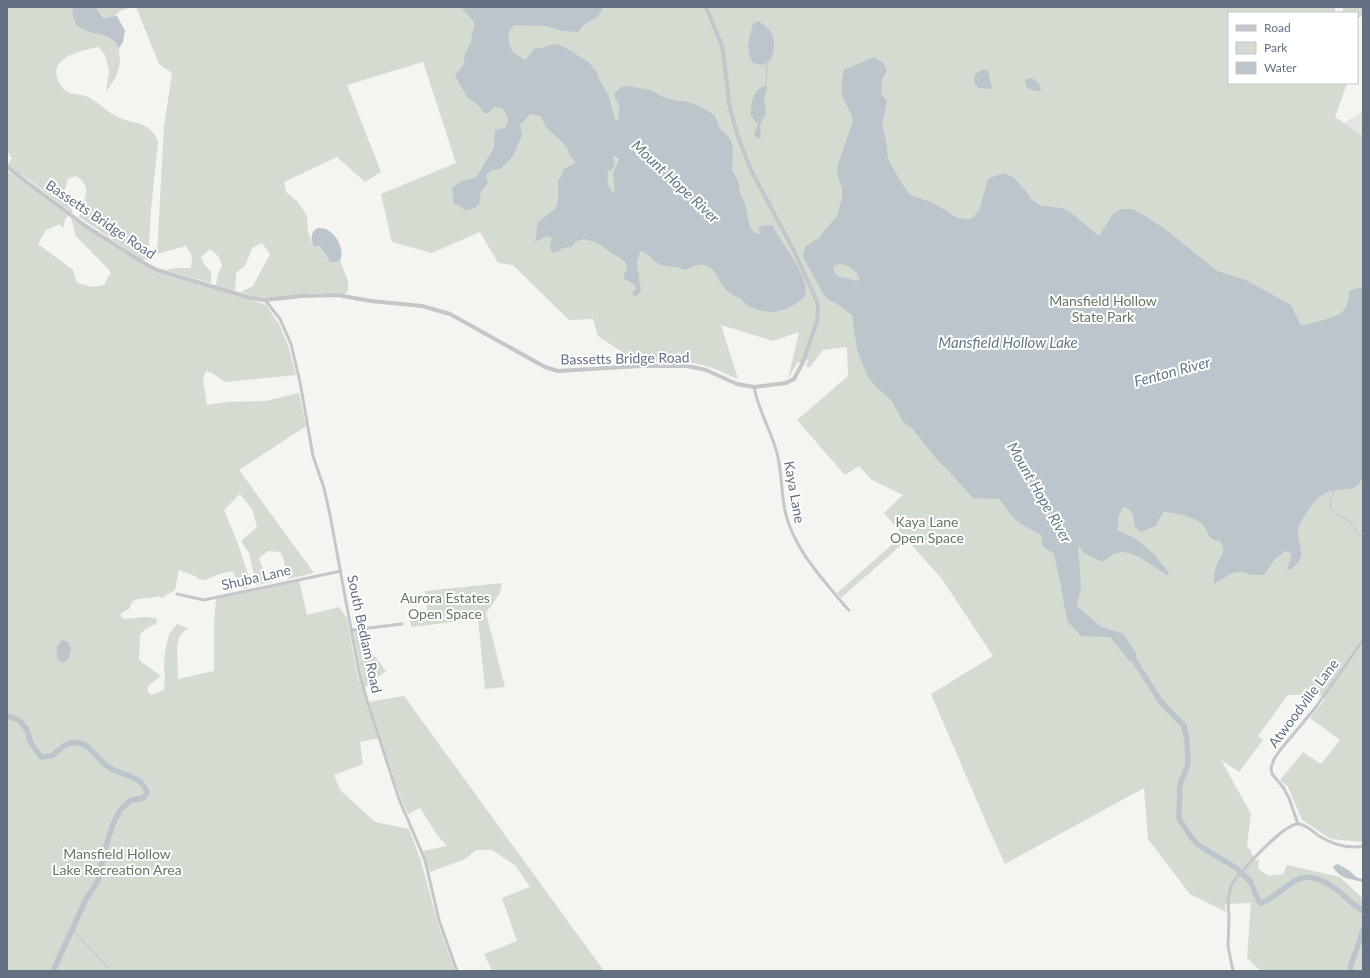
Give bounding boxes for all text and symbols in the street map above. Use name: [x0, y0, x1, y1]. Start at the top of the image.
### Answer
legend: [1228, 12, 1358, 84]
text: Road: [1264, 20, 1291, 35]
text: Park: [1264, 40, 1288, 55]
text: Water: [1264, 60, 1297, 75]
water label: Mount Hope River: [628, 136, 724, 227]
street label: Bassetts Bridge Road: [43, 176, 159, 262]
park label: Mansfield Hollow State Park: [1049, 292, 1157, 325]
water label: Mansfield Hollow Lake: [938, 333, 1078, 351]
street label: Bassetts Bridge Road: [560, 348, 690, 368]
water label: Fenton River: [1132, 352, 1213, 390]
water label: Mount Hope River: [1004, 438, 1077, 546]
street label: Kaya Lane: [781, 460, 809, 524]
park label: Kaya Lane Open Space: [890, 513, 964, 546]
street label: Shuba Lane: [220, 561, 292, 593]
street label: South Bedlam Road: [344, 573, 386, 695]
park label: Aurora Estates Open Space: [400, 589, 490, 622]
street label: Atwoodville Lane: [1264, 655, 1342, 751]
park label: Mansfield Hollow Lake Recreation Area: [52, 845, 182, 878]

